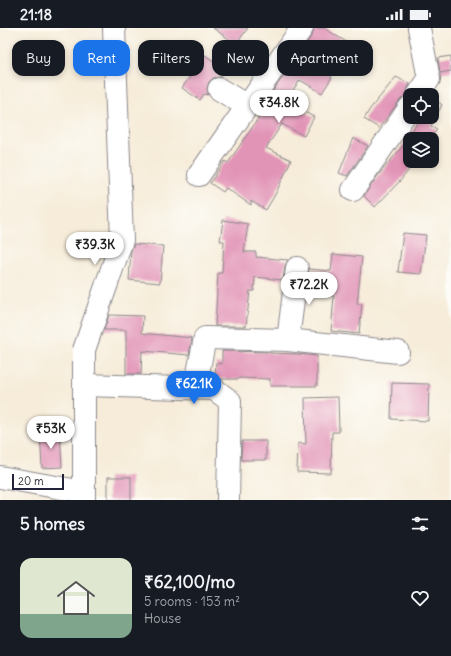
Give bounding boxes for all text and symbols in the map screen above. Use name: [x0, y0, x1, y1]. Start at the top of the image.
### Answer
text: 21:18: [20, 5, 52, 24]
chip: Buy: [12, 40, 65, 76]
chip: Rent: [73, 40, 130, 76]
chip: Filters: [138, 40, 204, 76]
chip: New: [212, 40, 269, 76]
chip: Apartment: [277, 40, 373, 76]
map controls: [403, 88, 439, 168]
button: locate: [403, 88, 439, 124]
pin: ₹34.8K: [246, 90, 312, 124]
text: ₹34.8K: [259, 94, 299, 111]
button: layers: [403, 132, 439, 168]
pin: ₹39.3K: [62, 232, 128, 266]
text: ₹39.3K: [75, 236, 115, 253]
pin: ₹72.2K: [276, 272, 342, 306]
text: ₹72.2K: [290, 276, 328, 293]
pin: ₹62.1K: [161, 371, 227, 405]
text: ₹62.1K: [175, 375, 213, 392]
pin: ₹53K: [27, 416, 75, 450]
text: ₹53K: [36, 420, 66, 437]
scale bar: [12, 472, 64, 491]
text: 20 m: [18, 474, 44, 488]
text: 5 homes: [20, 513, 85, 535]
icon: filters: [409, 513, 431, 535]
text: ₹62,100/mo: [144, 571, 235, 593]
icon: home: [52, 574, 100, 622]
icon: heart: [409, 587, 431, 609]
text: 5 rooms · 153 m²: [144, 593, 240, 610]
text: House: [144, 610, 181, 627]

